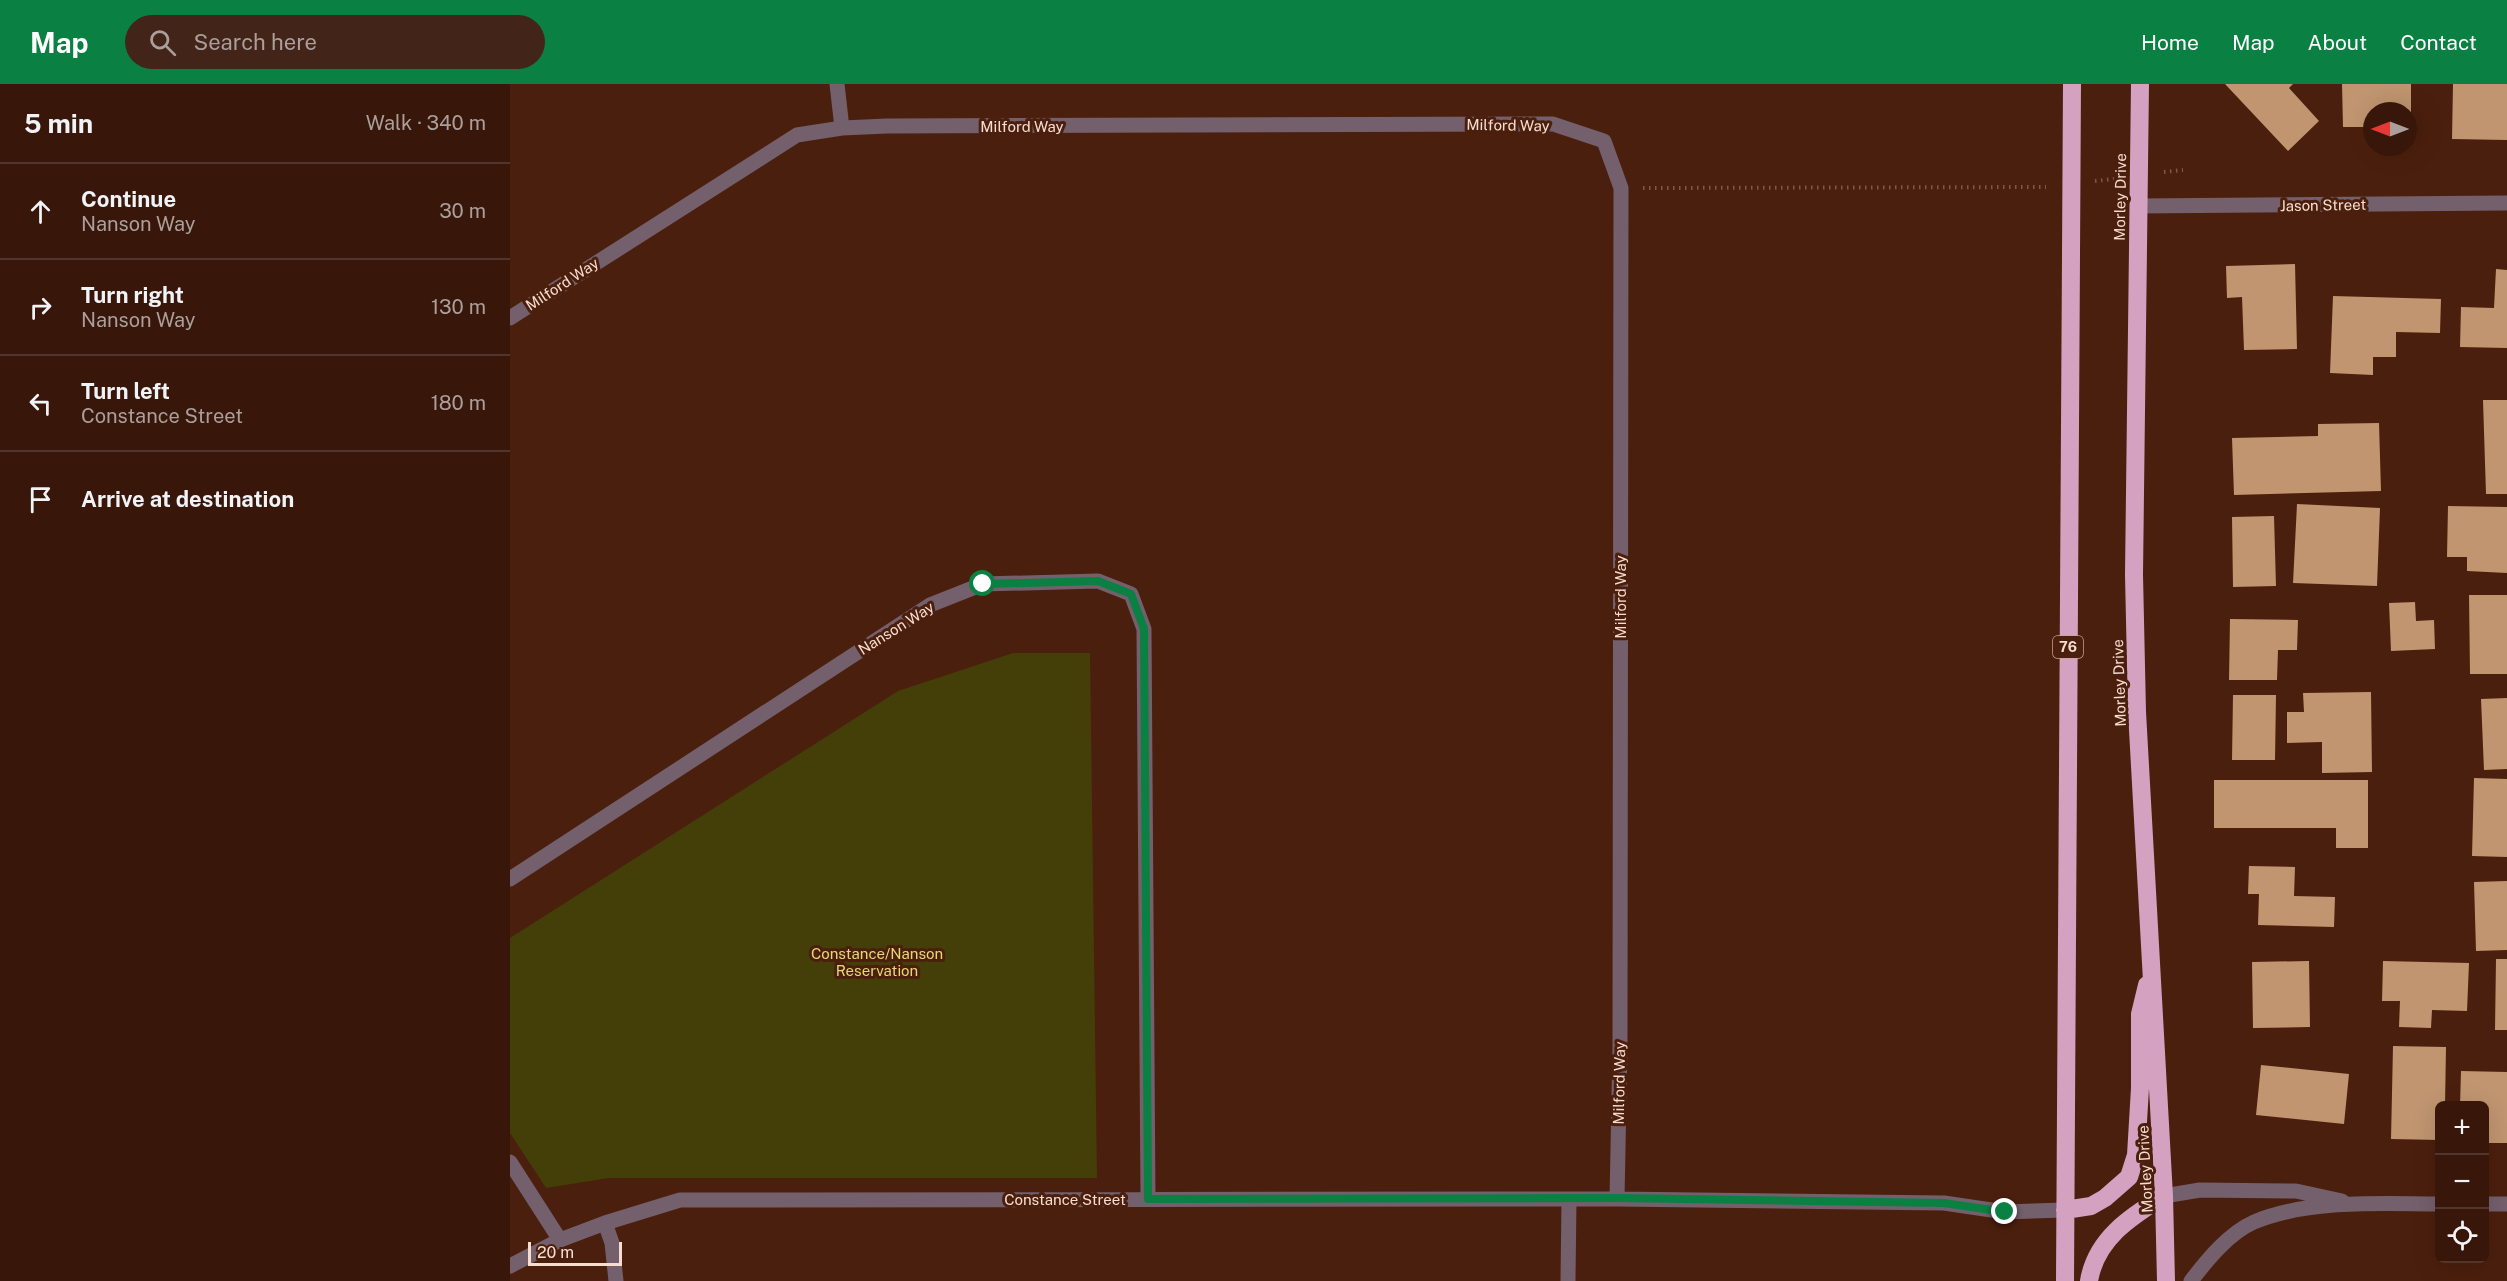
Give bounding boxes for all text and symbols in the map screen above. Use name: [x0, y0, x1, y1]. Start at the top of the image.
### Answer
search box: [125, 15, 545, 69]
text: Map: [30, 26, 89, 59]
icon: search: [146, 26, 179, 59]
text: Search here: [194, 29, 317, 55]
text: Home: [2141, 30, 2199, 55]
text: Map: [2232, 30, 2275, 55]
text: About: [2308, 30, 2367, 55]
text: Contact: [2400, 30, 2477, 55]
north arrow: [2363, 102, 2417, 156]
text: 5 min: [24, 108, 93, 139]
text: Walk · 340 m: [366, 111, 486, 135]
street label: Milford Way: [1466, 116, 1550, 134]
street label: Milford Way: [980, 118, 1064, 135]
street label: Morley Drive: [2111, 153, 2129, 241]
text: Continue: [81, 186, 176, 212]
icon: ahead: [24, 195, 57, 228]
street label: Jason Street: [2280, 196, 2366, 214]
text: 30 m: [439, 199, 486, 223]
text: Nanson Way: [81, 212, 196, 236]
street label: Milford Way: [522, 254, 602, 314]
text: Turn right: [81, 282, 184, 308]
icon: right: [24, 291, 57, 324]
text: 130 m: [431, 295, 486, 319]
text: Nanson Way: [81, 308, 196, 332]
text: Turn left: [81, 378, 170, 404]
icon: left: [24, 387, 57, 420]
text: 180 m: [431, 391, 486, 415]
text: Constance Street: [81, 404, 243, 428]
icon: arrive: [24, 483, 57, 516]
text: Arrive at destination: [81, 486, 294, 512]
street label: Milford Way: [1612, 555, 1629, 639]
route start: [969, 570, 995, 596]
street label: Nanson Way: [855, 598, 937, 658]
road number: 76: [2053, 636, 2083, 658]
street label: Morley Drive: [2109, 639, 2129, 727]
park label: Constance/Nanson Reservation: [811, 945, 943, 979]
street label: Milford Way: [1610, 1041, 1628, 1125]
map controls: [2435, 1101, 2489, 1263]
button: +: [2435, 1101, 2489, 1155]
street label: Morley Drive: [2134, 1125, 2156, 1213]
button: −: [2435, 1155, 2489, 1209]
street label: Constance Street: [1004, 1191, 1126, 1208]
route end: [1991, 1198, 2017, 1224]
button: locate: [2435, 1209, 2489, 1263]
scale bar: [528, 1239, 622, 1266]
text: 20 m: [537, 1243, 574, 1262]

